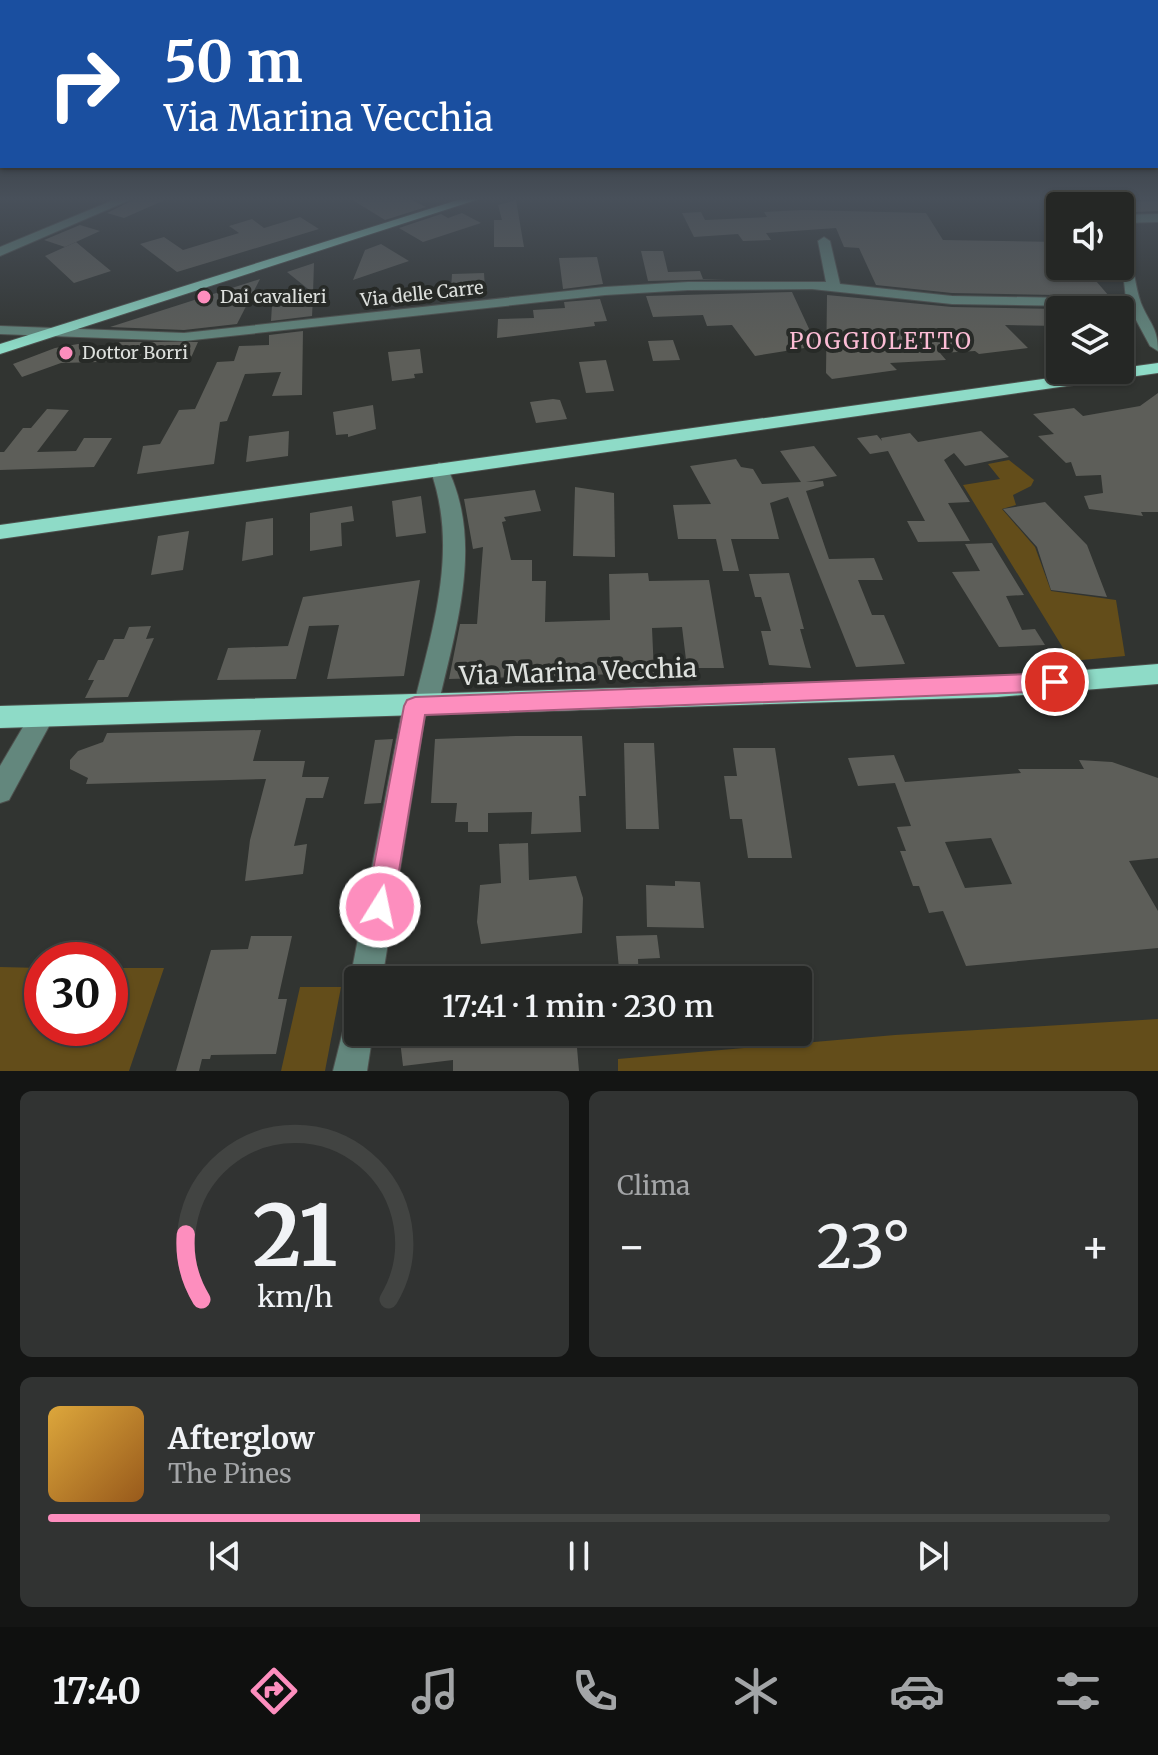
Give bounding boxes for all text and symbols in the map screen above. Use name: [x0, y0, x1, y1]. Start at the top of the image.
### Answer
text: 50 m: [164, 27, 303, 97]
icon: right: [32, 32, 136, 136]
text: Via Marina Vecchia: [164, 96, 493, 141]
map controls: [1046, 192, 1134, 384]
button: sound: [1046, 192, 1134, 280]
street label: Via delle Carre: [358, 276, 485, 312]
place label: Dai cavalieri: [220, 285, 327, 308]
marker: Dai cavalieri: [195, 288, 213, 306]
button: layers: [1046, 296, 1134, 384]
district label: POGGIOLETTO: [789, 327, 973, 355]
place label: Dottor Borri: [82, 341, 188, 364]
marker: Dottor Borri: [57, 344, 75, 362]
pin: [1021, 648, 1089, 716]
street label: Via Marina Vecchia: [458, 651, 697, 692]
icon: arrive: [1033, 660, 1077, 704]
position arrow: [338, 865, 422, 949]
speed limit sign: 30: [24, 942, 128, 1046]
text: 17:41 · 1 min · 230 m: [442, 987, 714, 1025]
text: Clima: [617, 1169, 690, 1202]
text: 21: [252, 1184, 337, 1289]
text: 23°: [816, 1209, 911, 1284]
text: −: [617, 1219, 646, 1274]
text: +: [1081, 1219, 1110, 1274]
text: km/h: [257, 1279, 332, 1315]
text: Afterglow: [168, 1419, 315, 1457]
text: The Pines: [168, 1457, 292, 1490]
icon: previous: [203, 1534, 247, 1578]
icon: pause: [557, 1534, 601, 1578]
icon: next: [911, 1534, 955, 1578]
icon: directions: [246, 1663, 302, 1719]
icon: music: [407, 1663, 463, 1719]
icon: phone: [567, 1663, 623, 1719]
icon: climate: [728, 1663, 784, 1719]
icon: car: [889, 1663, 945, 1719]
icon: filters: [1050, 1663, 1106, 1719]
text: 17:40: [52, 1669, 141, 1714]

